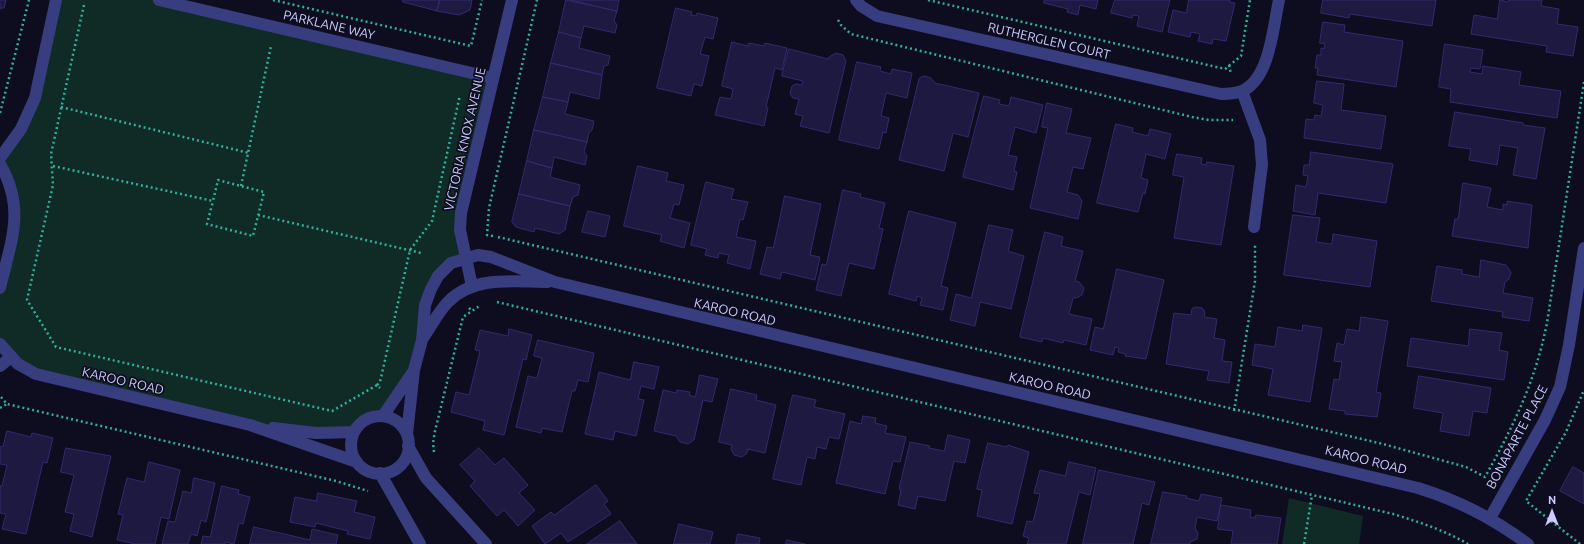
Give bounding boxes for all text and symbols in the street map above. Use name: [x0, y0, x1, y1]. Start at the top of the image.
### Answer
street label: PARKLANE WAY: [282, 7, 376, 43]
street label: RUTHERGLEN COURT: [986, 19, 1112, 63]
street label: VICTORIA KNOX AVENUE: [441, 66, 489, 212]
street label: KAROO ROAD: [692, 295, 778, 329]
street label: KAROO ROAD: [80, 364, 166, 398]
street label: KAROO ROAD: [1007, 369, 1093, 403]
street label: BONAPARTE PLACE: [1483, 382, 1551, 492]
street label: KAROO ROAD: [1324, 442, 1408, 478]
north arrow: [1532, 492, 1572, 532]
text: N: [1548, 494, 1556, 506]

